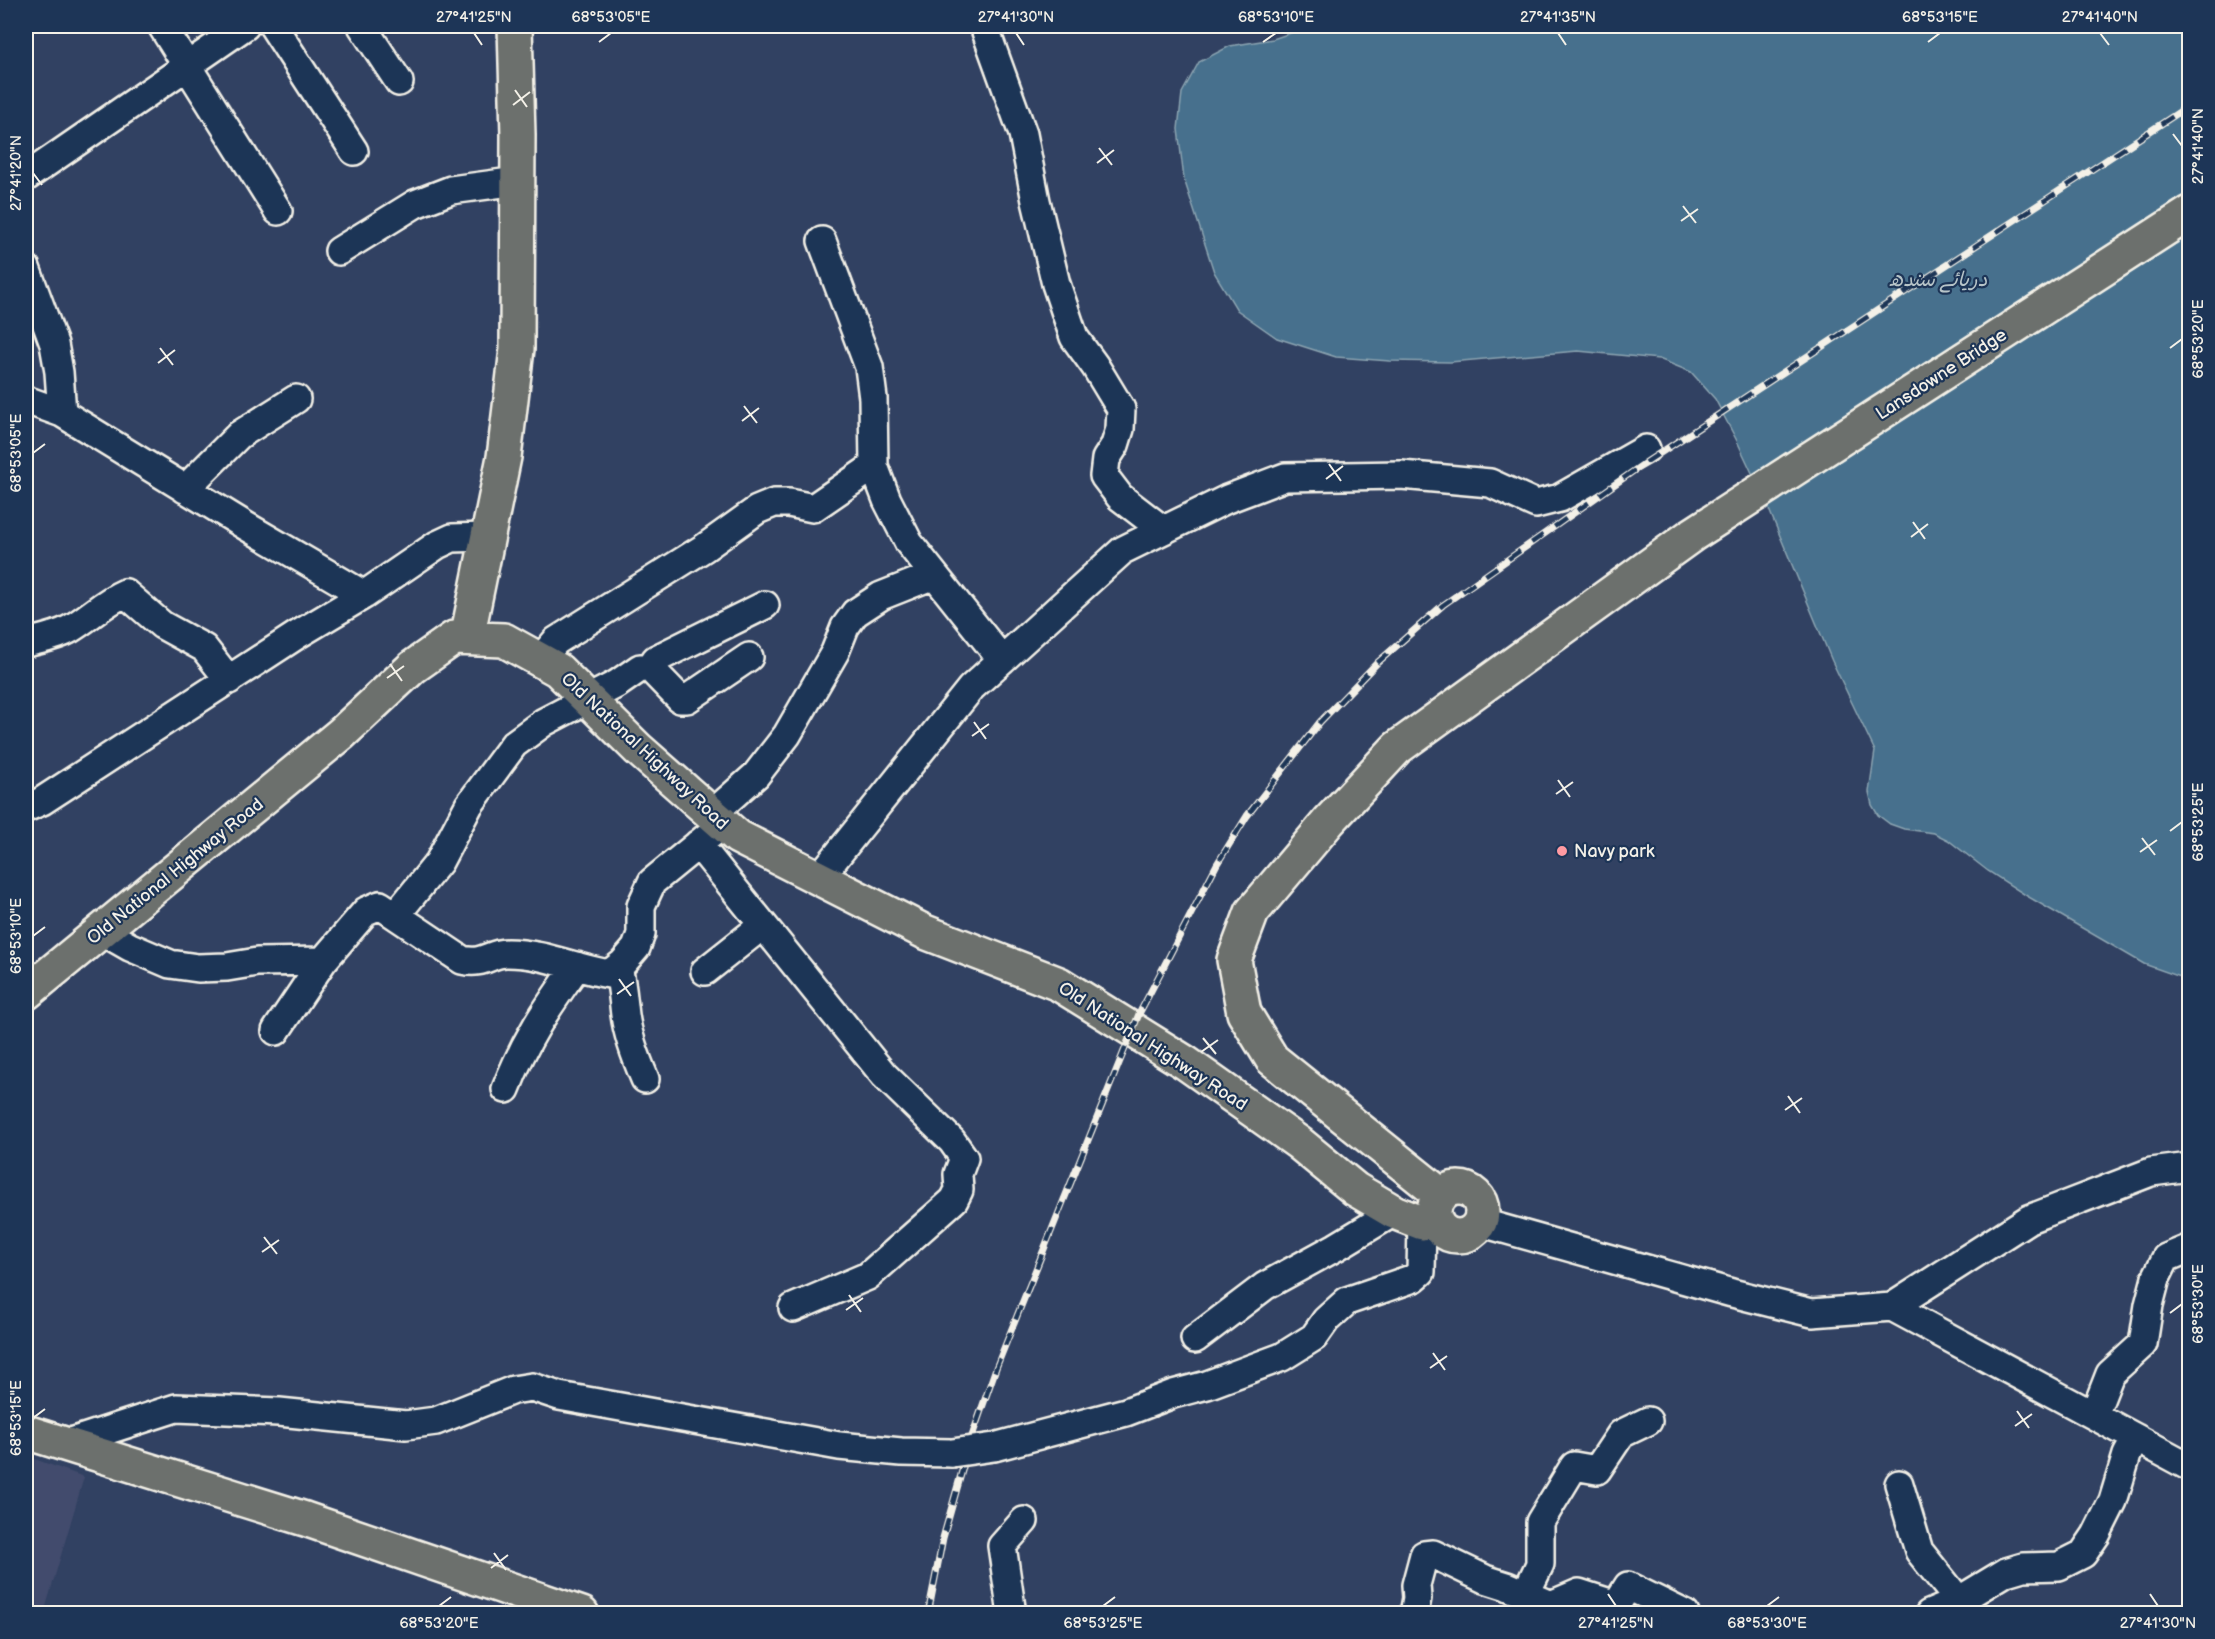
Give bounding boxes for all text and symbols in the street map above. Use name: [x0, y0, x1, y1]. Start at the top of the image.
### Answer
text: 27°41'25"N: [436, 8, 512, 27]
text: 68°53'05"E: [572, 8, 651, 27]
text: 27°41'30"N: [978, 8, 1054, 27]
text: 68°53'10"E: [1238, 8, 1314, 27]
text: 27°41'35"N: [1520, 8, 1596, 27]
text: 68°53'15"E: [1902, 8, 1978, 27]
text: 27°41'40"N: [2062, 8, 2138, 27]
text: 27°41'40"N: [2189, 108, 2208, 184]
text: 27°41'20"N: [7, 135, 26, 211]
water label: دریائے سندھ: [1889, 268, 1988, 293]
text: 68°53'20"E: [2189, 299, 2208, 379]
street label: Lansdowne Bridge: [1872, 324, 2011, 425]
text: 68°53'05"E: [7, 413, 26, 492]
street label: Old National Highway Road: [557, 668, 733, 834]
text: 68°53'25"E: [2189, 782, 2208, 861]
street label: Old National Highway Road: [83, 794, 268, 949]
place label: Navy park: [1574, 841, 1655, 862]
marker: Navy park: [1555, 844, 1569, 858]
text: 68°53'10"E: [7, 898, 26, 974]
street label: Old National Highway Road: [1054, 978, 1251, 1115]
text: 68°53'30"E: [2189, 1264, 2208, 1344]
text: 68°53'15"E: [7, 1380, 26, 1456]
text: 68°53'20"E: [399, 1614, 479, 1633]
text: 68°53'25"E: [1064, 1614, 1143, 1633]
text: 27°41'25"N: [1578, 1614, 1654, 1633]
text: 68°53'30"E: [1727, 1614, 1807, 1633]
text: 27°41'30"N: [2120, 1614, 2196, 1633]

